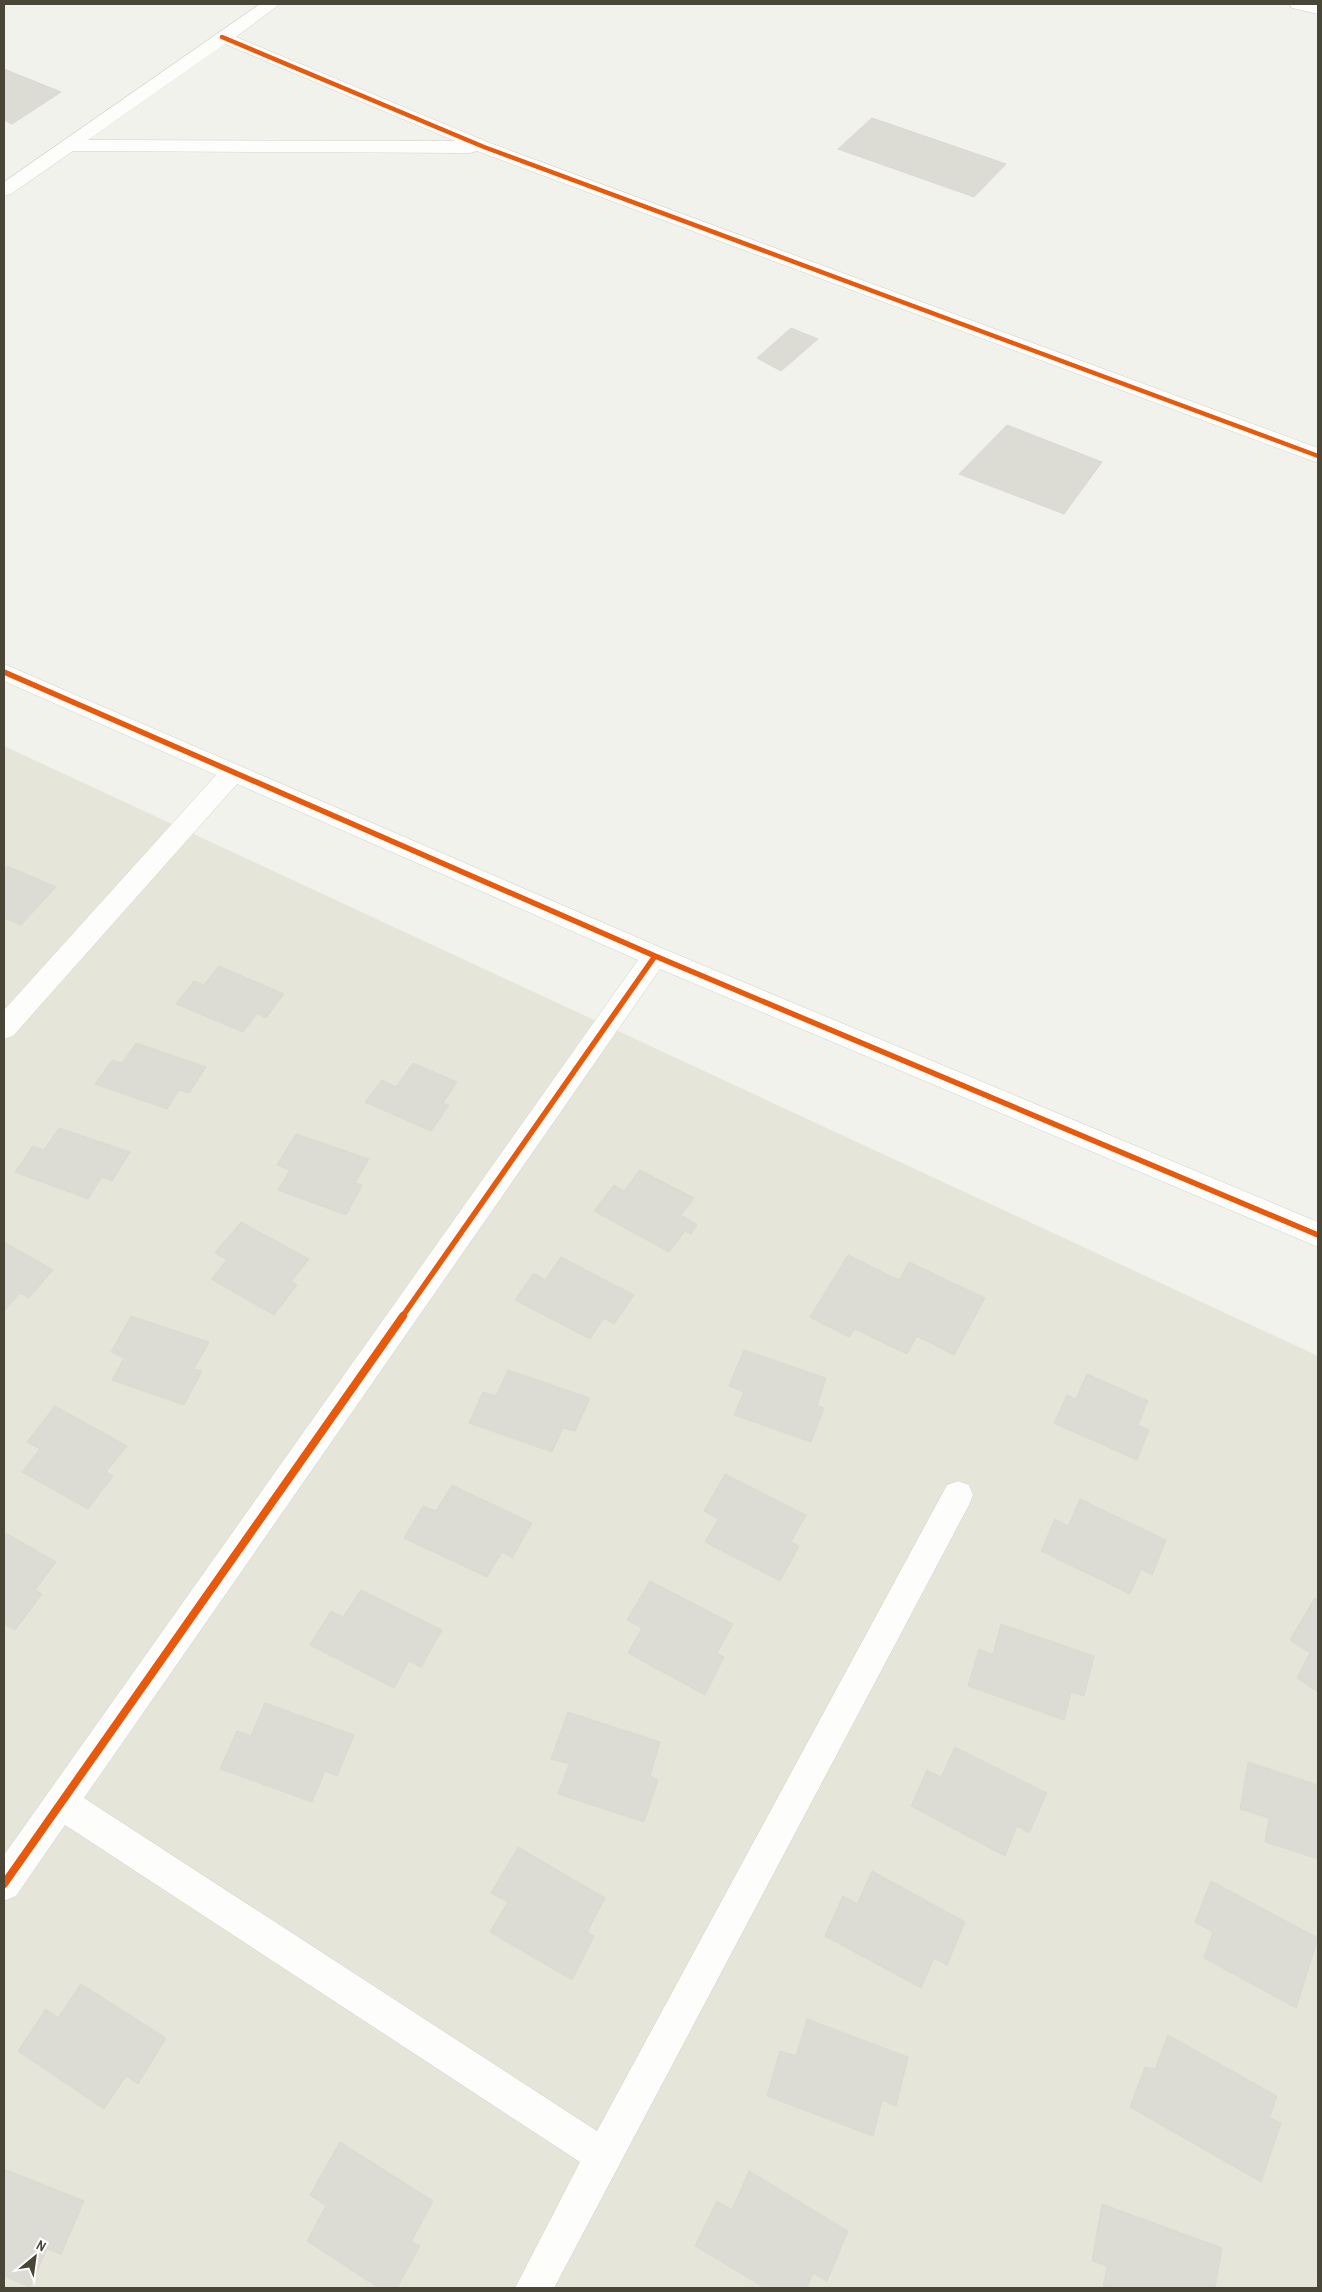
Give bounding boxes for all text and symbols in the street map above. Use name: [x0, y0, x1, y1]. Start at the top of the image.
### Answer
north arrow: [10, 2232, 60, 2282]
text: N: [33, 2236, 49, 2256]

